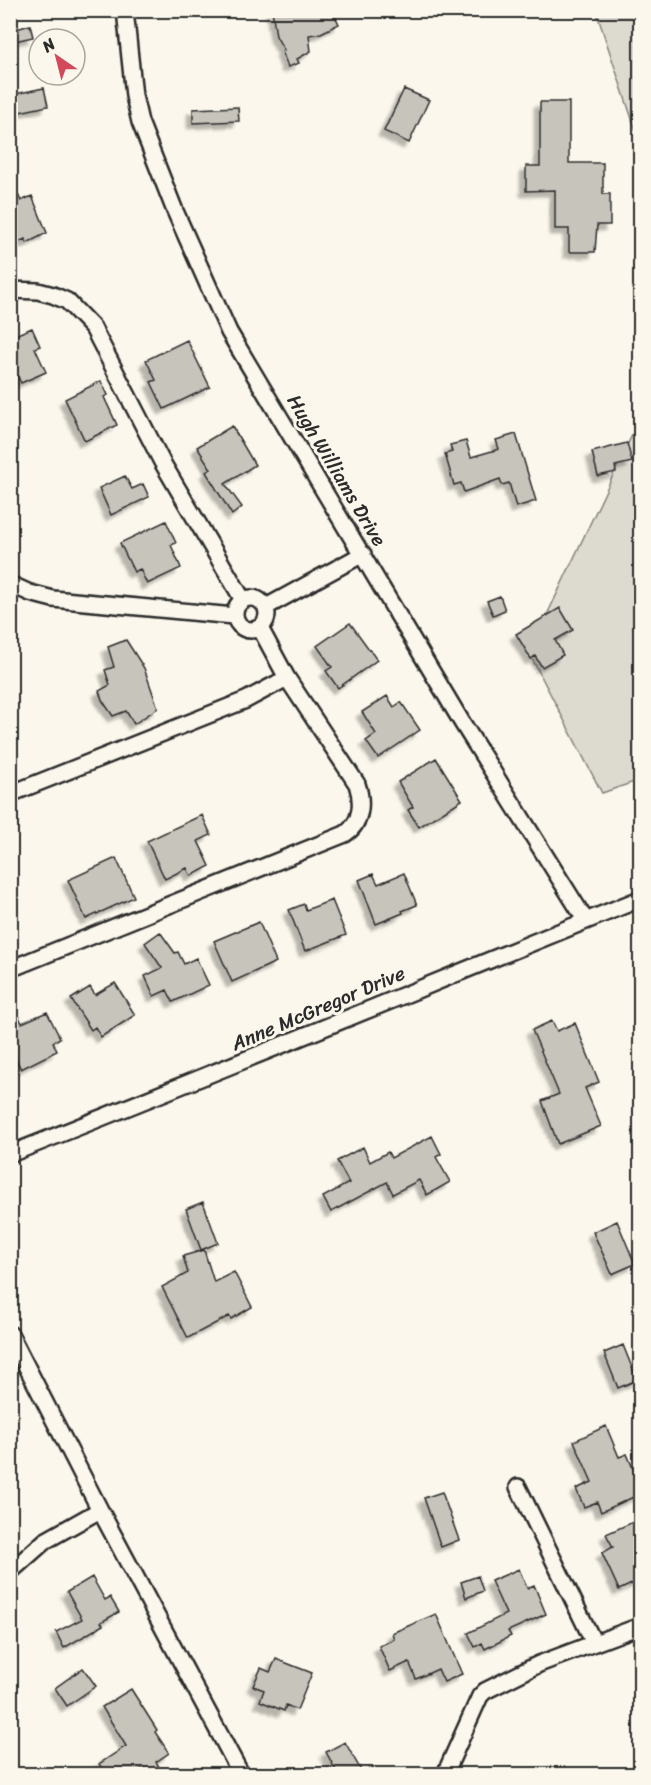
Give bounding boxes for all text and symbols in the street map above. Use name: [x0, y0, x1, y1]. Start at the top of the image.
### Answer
north arrow: [27, 27, 87, 87]
text: N: [35, 30, 62, 61]
street label: Hugh Williams Drive: [277, 387, 396, 553]
street label: Anne McGregor Drive: [225, 956, 411, 1061]

